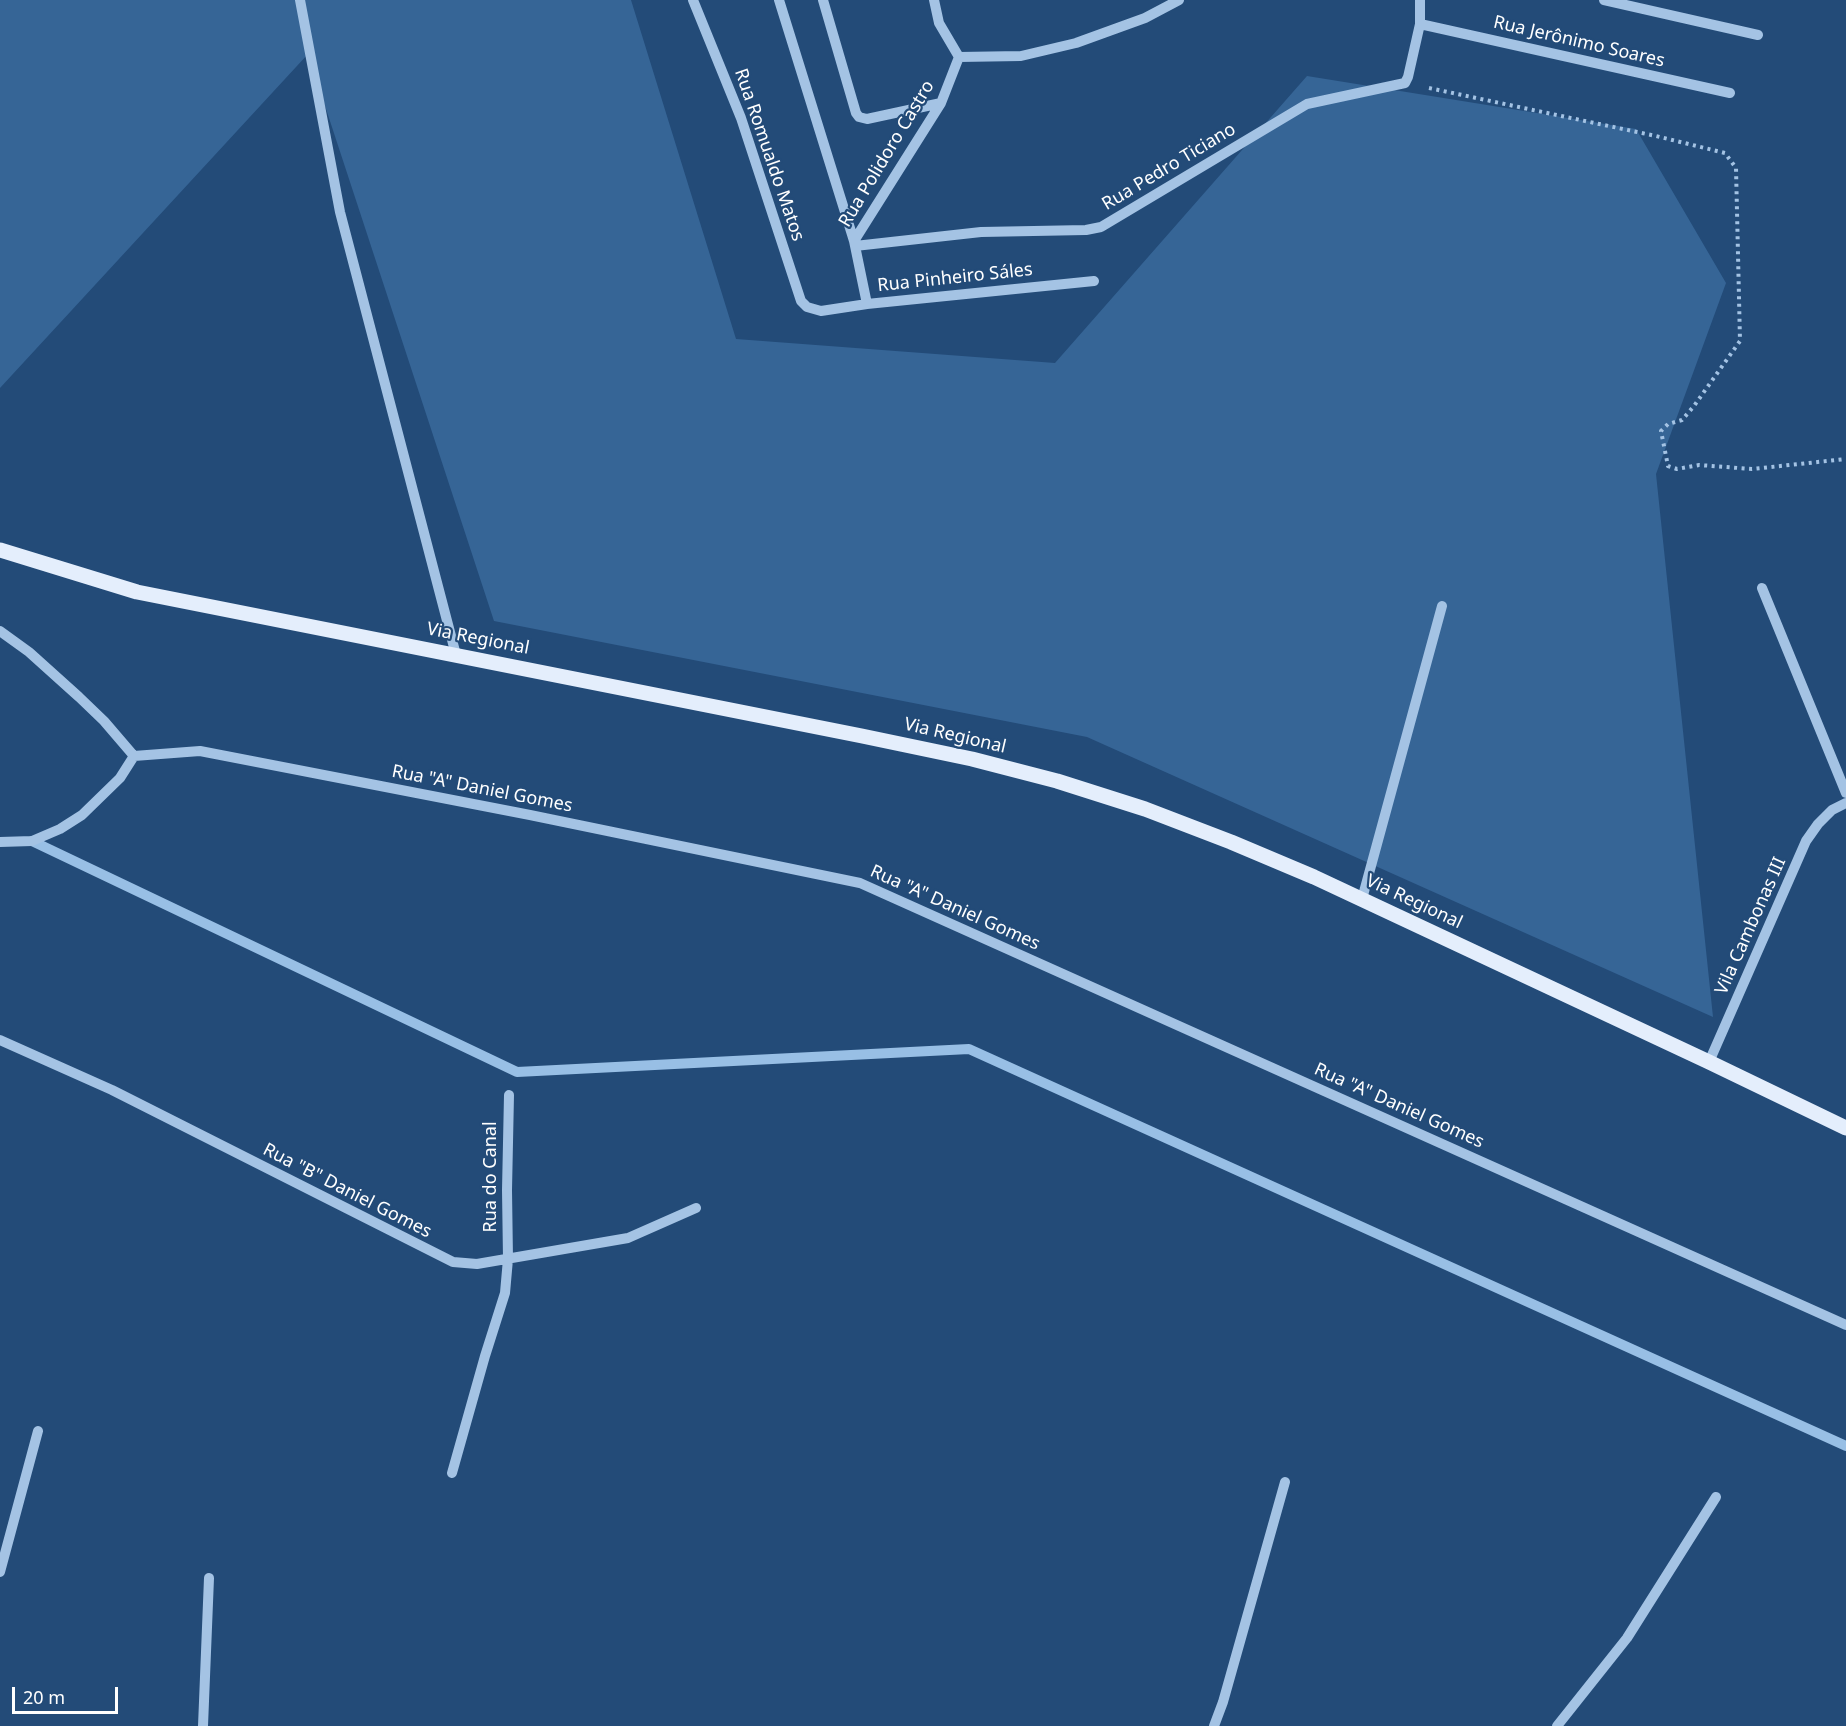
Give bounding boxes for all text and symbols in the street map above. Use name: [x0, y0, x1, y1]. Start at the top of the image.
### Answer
street label: Rua Jerônimo Soares: [1491, 12, 1667, 72]
street label: Rua Romualdo Matos: [729, 66, 809, 244]
street label: Rua Polidoro Castro: [835, 77, 939, 231]
street label: Rua Pedro Ticiano: [1098, 119, 1240, 215]
street label: Rua Pinheiro Sáles: [876, 259, 1034, 297]
street label: Via Regional: [425, 618, 531, 660]
street label: Via Regional: [902, 714, 1008, 758]
street label: Rua "A" Daniel Gomes: [390, 761, 574, 817]
street label: Vila Cambonas III: [1711, 854, 1791, 998]
street label: Rua "A" Daniel Gomes: [867, 861, 1043, 955]
street label: Via Regional: [1362, 870, 1466, 934]
street label: Rua "A" Daniel Gomes: [1311, 1059, 1487, 1153]
street label: Rua do Canal: [480, 1121, 502, 1233]
street label: Rua "B" Daniel Gomes: [259, 1139, 435, 1243]
scale bar: [15, 1675, 122, 1713]
text: 20 m: [23, 1685, 65, 1709]

